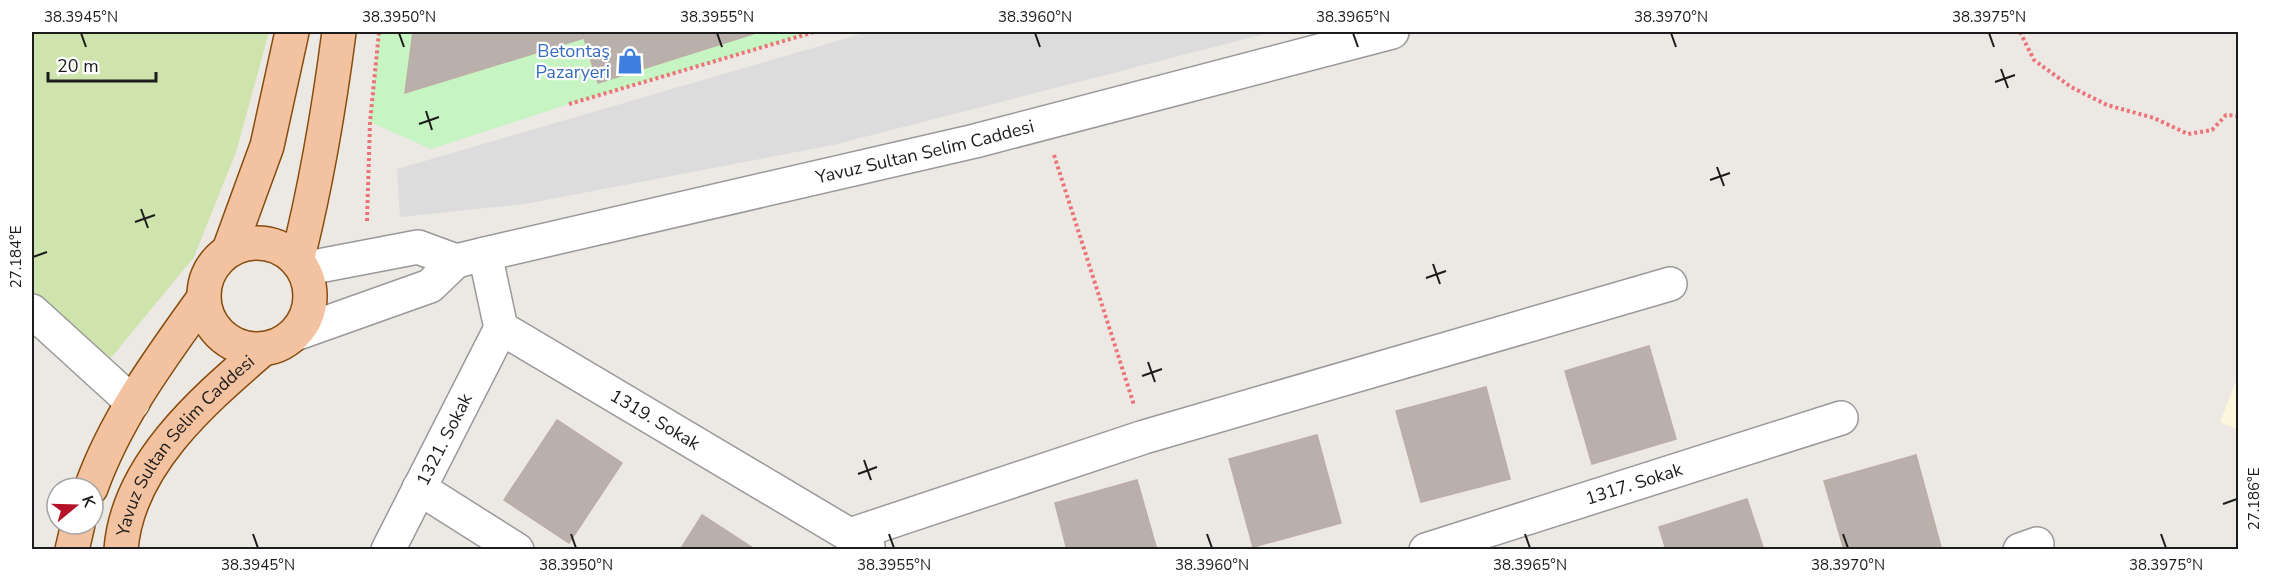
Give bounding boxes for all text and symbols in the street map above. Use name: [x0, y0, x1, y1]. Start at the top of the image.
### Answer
text: 38.3945°N: [44, 7, 118, 27]
text: 38.3950°N: [362, 7, 436, 27]
text: 38.3955°N: [680, 7, 754, 27]
text: 38.3960°N: [998, 7, 1072, 27]
text: 38.3965°N: [1316, 7, 1390, 27]
text: 38.3970°N: [1634, 7, 1708, 27]
text: 38.3975°N: [1952, 7, 2026, 27]
place label: Betontaş Pazaryeri: [535, 39, 610, 84]
scale bar: [48, 45, 156, 83]
shop icon: Betontaş Pazaryeri: [615, 46, 645, 76]
text: 20 m: [57, 54, 99, 78]
street label: Yavuz Sultan Selim Caddesi: [813, 114, 1036, 190]
text: 27.184°E: [6, 226, 26, 288]
street label: Yavuz Sultan Selim Caddesi: [111, 350, 260, 539]
street label: 1319. Sokak: [606, 384, 705, 456]
street label: 1321. Sokak: [411, 388, 478, 490]
street label: 1317. Sokak: [1582, 457, 1686, 511]
text: 27.186°E: [2244, 468, 2264, 530]
north arrow: [45, 476, 105, 536]
text: K: [76, 493, 101, 511]
text: 38.3945°N: [221, 555, 295, 575]
text: 38.3950°N: [539, 555, 613, 575]
text: 38.3955°N: [857, 555, 931, 575]
text: 38.3960°N: [1175, 555, 1249, 575]
text: 38.3965°N: [1493, 555, 1567, 575]
text: 38.3970°N: [1811, 555, 1885, 575]
text: 38.3975°N: [2129, 555, 2203, 575]

